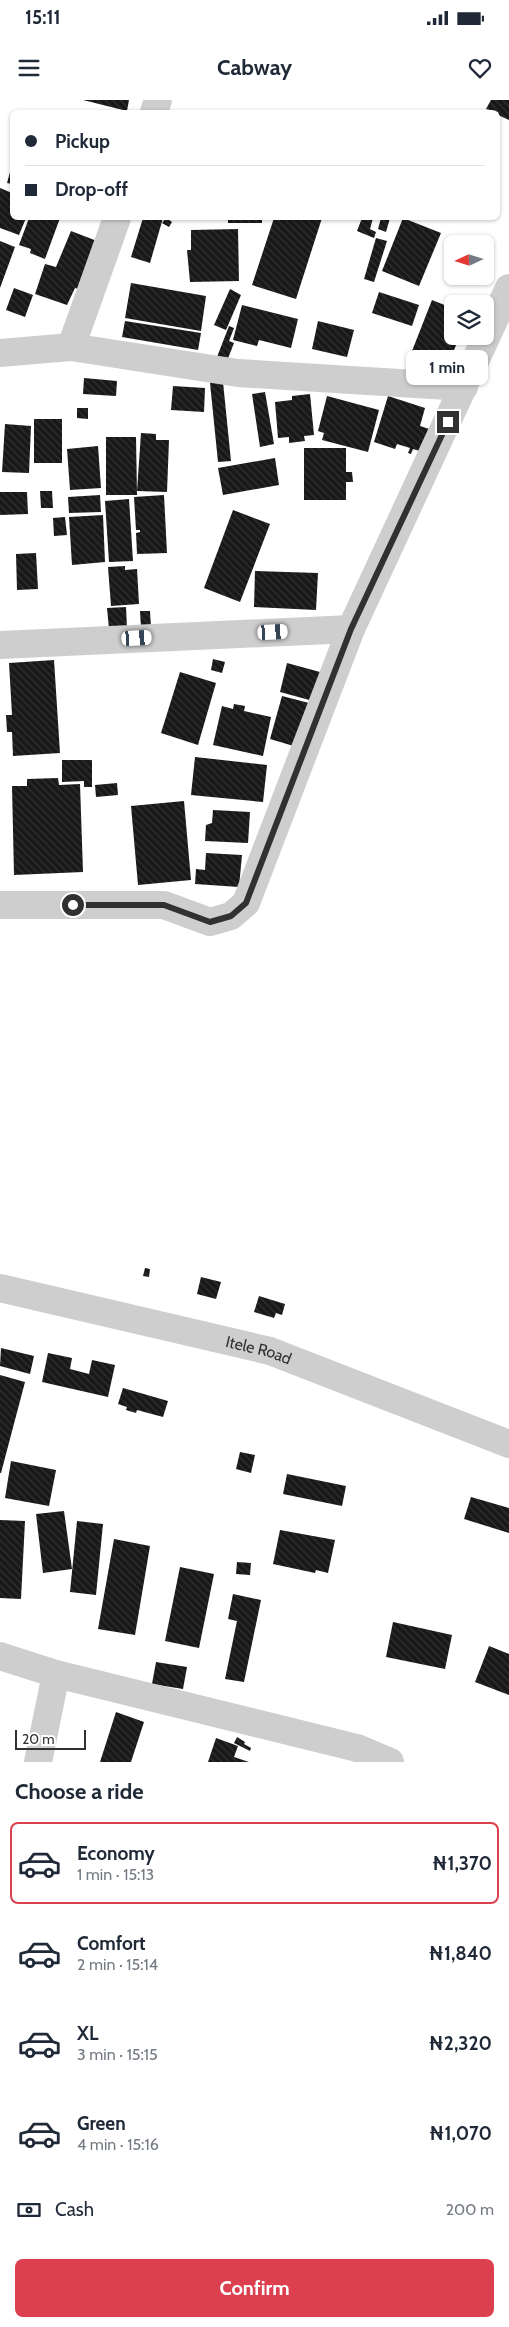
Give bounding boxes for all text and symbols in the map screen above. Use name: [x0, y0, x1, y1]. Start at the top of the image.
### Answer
text: 15:11: [25, 6, 60, 29]
icon: menu: [15, 54, 43, 82]
text: Cabway: [217, 54, 292, 81]
icon: heart: [466, 54, 494, 82]
text: Pickup: [55, 130, 110, 153]
text: Drop-off: [55, 178, 128, 201]
north arrow: [444, 235, 494, 285]
map controls: [444, 235, 494, 345]
button: layers: [444, 295, 494, 345]
callout: 1 min: [407, 350, 489, 384]
text: 1 min: [429, 358, 465, 377]
route end: [437, 411, 459, 433]
car: [257, 624, 288, 640]
car: [121, 630, 152, 646]
route start: [62, 894, 84, 916]
street label: Itele Road: [224, 1332, 294, 1369]
scale bar: [15, 1727, 86, 1750]
text: 20 m: [22, 1730, 55, 1748]
text: Choose a ride: [15, 1778, 144, 1805]
icon: car: [17, 1841, 62, 1886]
text: Economy: [77, 1842, 155, 1865]
text: ₦1,370: [432, 1852, 492, 1875]
text: 1 min · 15:13: [77, 1865, 154, 1884]
icon: car: [17, 1931, 62, 1976]
text: Comfort: [77, 1932, 146, 1955]
text: ₦1,840: [429, 1942, 492, 1965]
text: 2 min · 15:14: [77, 1955, 158, 1974]
icon: car: [17, 2021, 62, 2066]
text: XL: [77, 2022, 98, 2045]
text: ₦2,320: [429, 2032, 492, 2055]
text: 3 min · 15:15: [77, 2045, 158, 2064]
icon: car: [17, 2111, 62, 2156]
text: Green: [77, 2112, 126, 2135]
text: ₦1,070: [429, 2122, 492, 2145]
text: 4 min · 15:16: [77, 2135, 159, 2154]
icon: cash: [15, 2196, 43, 2224]
text: Cash: [55, 2198, 94, 2221]
text: 200 m: [446, 2200, 494, 2219]
button: Confirm: [15, 2259, 494, 2317]

